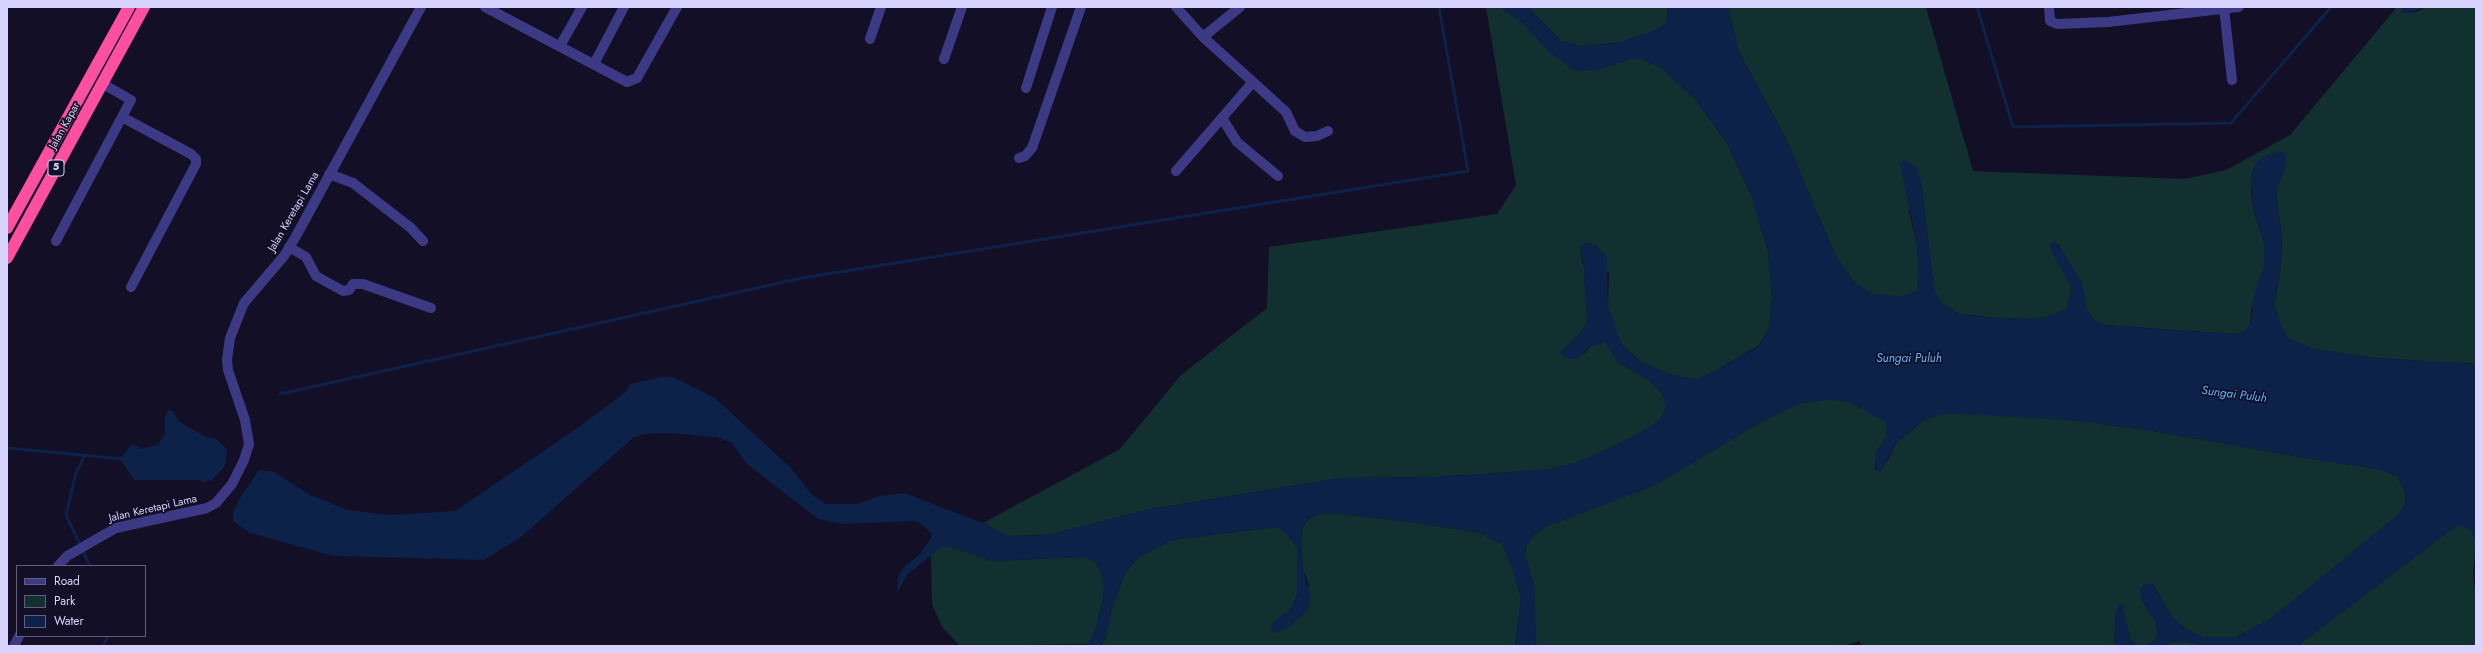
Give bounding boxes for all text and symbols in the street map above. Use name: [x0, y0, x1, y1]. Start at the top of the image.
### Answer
street label: Jalan Kapar: [47, 100, 83, 152]
road number: 5: [48, 160, 64, 176]
street label: Jalan Keretapi Lama: [266, 170, 322, 254]
water label: Sungai Puluh: [1876, 352, 1942, 366]
water label: Sungai Puluh: [2201, 384, 2267, 406]
street label: Jalan Keretapi Lama: [108, 492, 198, 526]
legend: [16, 565, 146, 637]
text: Road: [54, 572, 80, 590]
text: Park: [54, 592, 75, 610]
text: Water: [54, 612, 84, 630]

